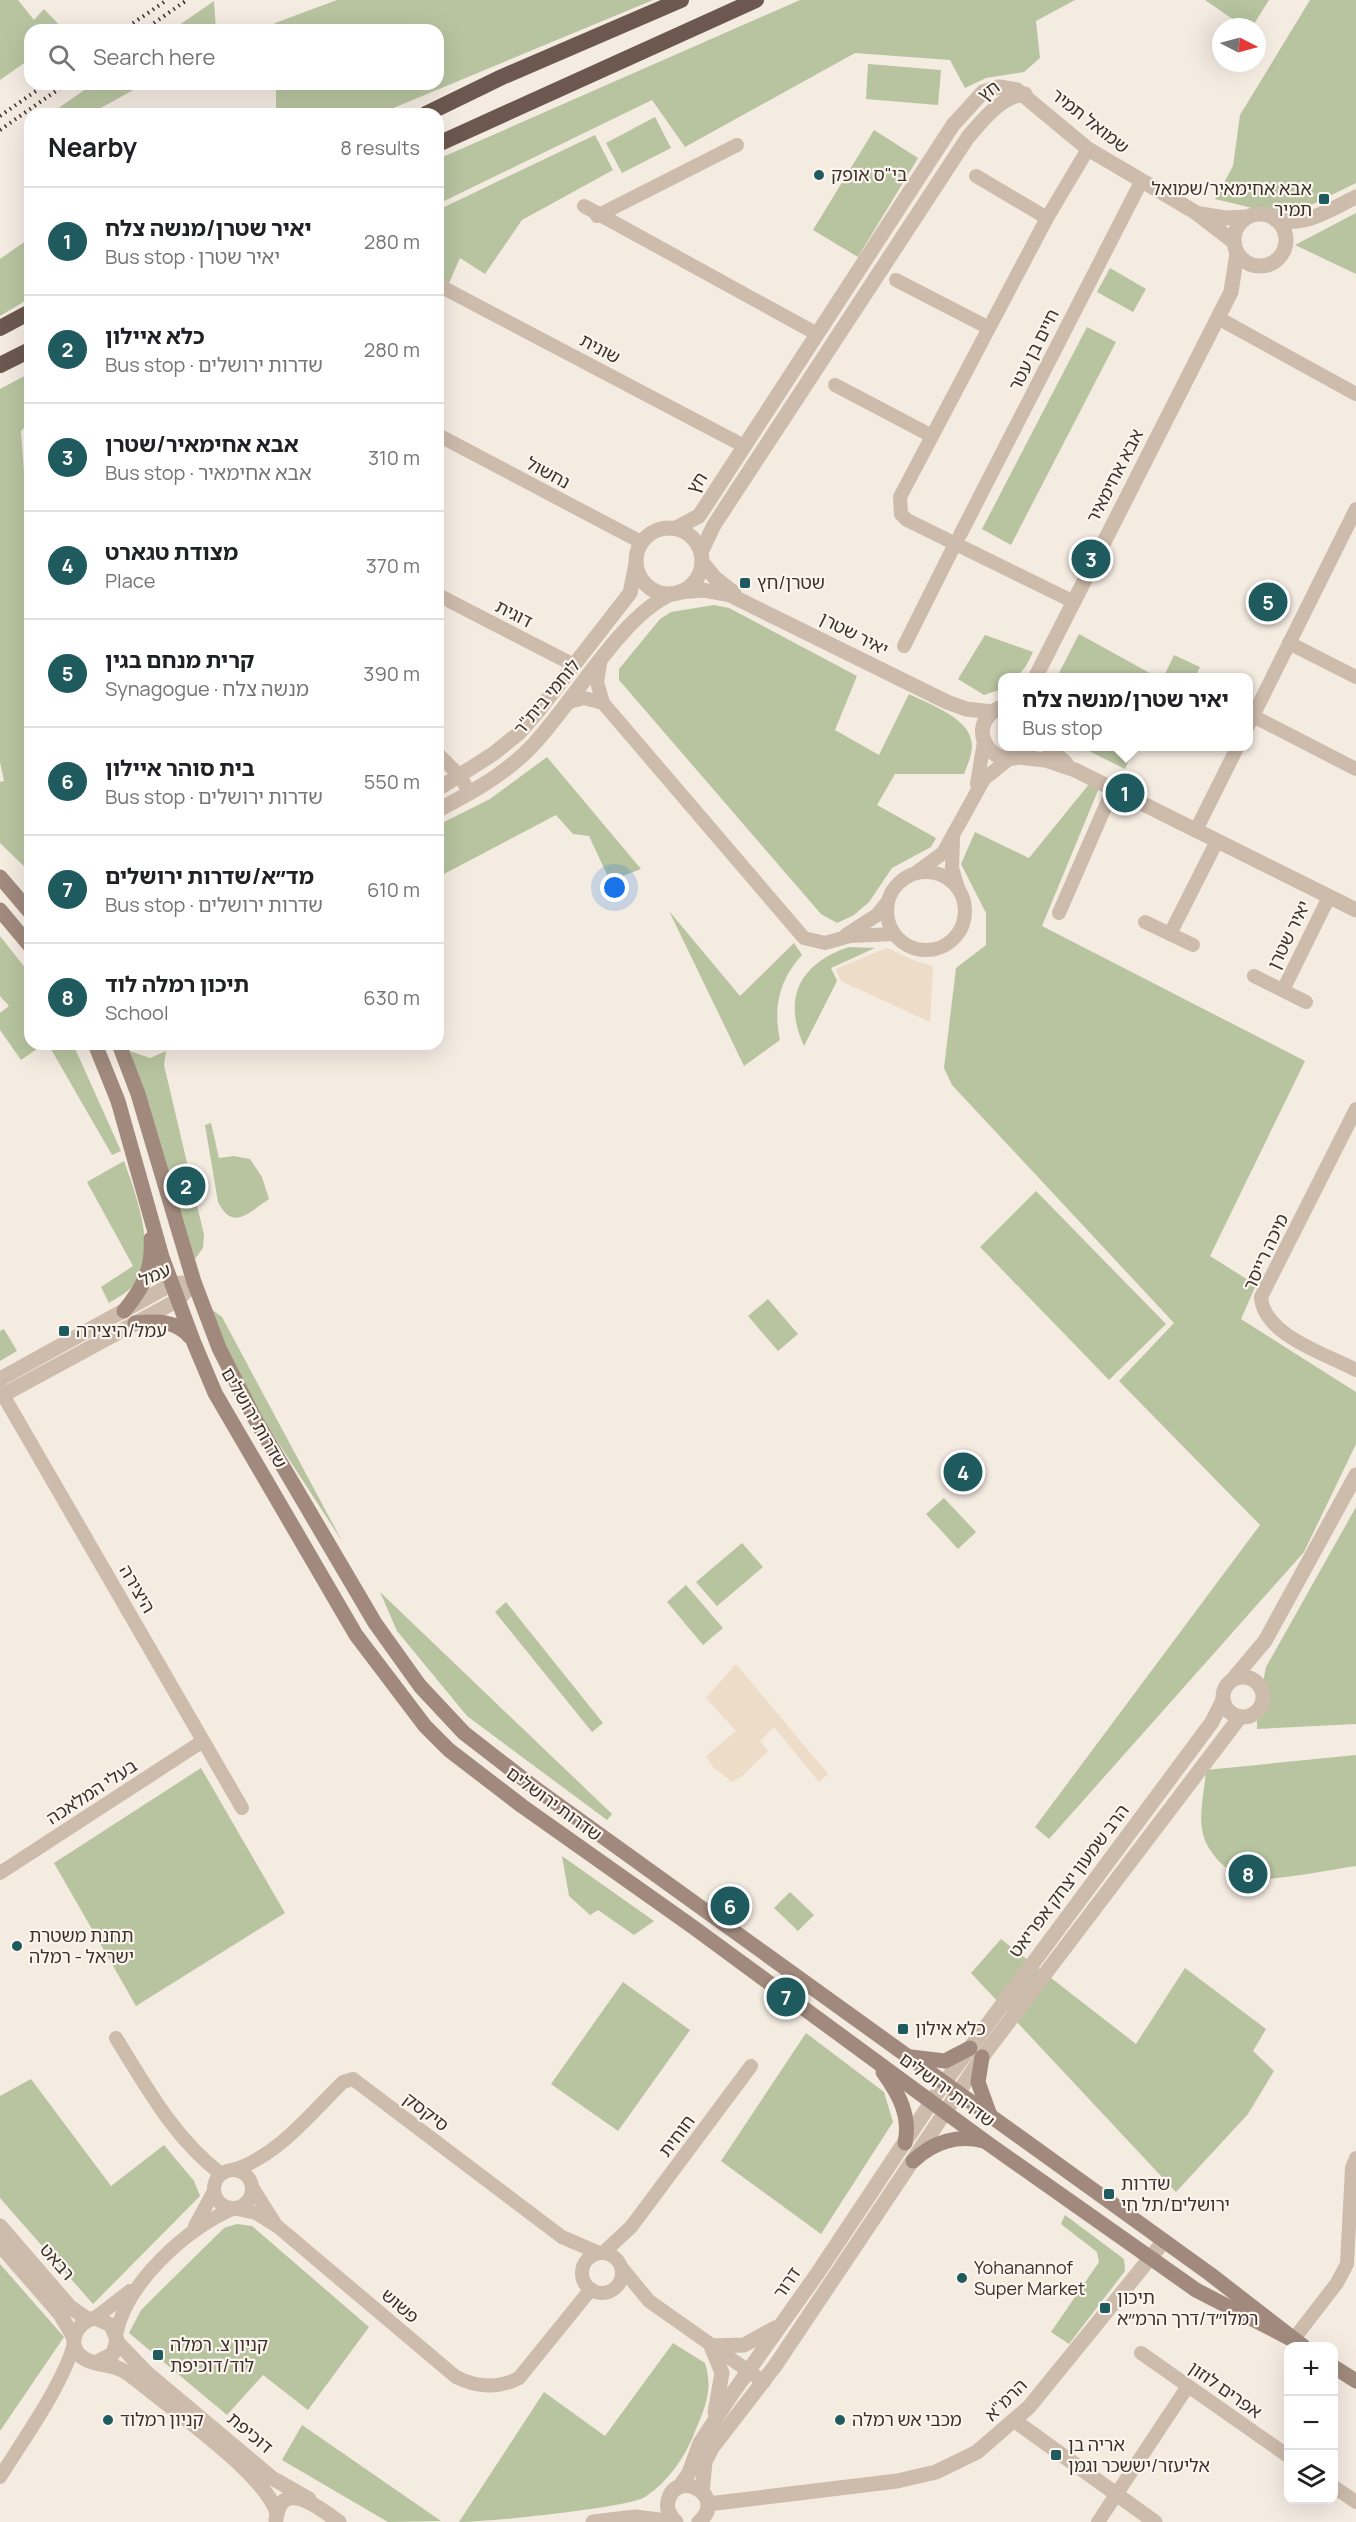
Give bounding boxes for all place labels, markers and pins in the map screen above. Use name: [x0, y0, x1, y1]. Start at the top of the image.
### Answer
place label: בי"ס אופק: [831, 162, 907, 186]
marker: בי"ס אופק: [812, 168, 826, 182]
place label: אבא אחימאיר/שמואל תמיר: [1152, 176, 1312, 221]
marker: אבא אחימאיר/שמואל תמיר: [1317, 192, 1331, 206]
pin: 3: [1072, 536, 1110, 582]
place label: שטרן/חץ: [757, 570, 825, 594]
marker: שטרן/חץ: [738, 576, 752, 590]
pin: 5: [1248, 580, 1288, 624]
pin: 1: [1106, 770, 1144, 816]
pin: 2: [166, 1164, 206, 1208]
place label: עמל/היצירה: [76, 1318, 167, 1342]
marker: עמל/היצירה: [57, 1324, 71, 1338]
pin: 4: [944, 1450, 982, 1494]
pin: 8: [1228, 1852, 1268, 1896]
pin: 6: [710, 1884, 750, 1928]
place label: תחנת משטרת ישראל - רמלה: [29, 1923, 134, 1968]
marker: תחנת משטרת ישראל - רמלה: [10, 1939, 24, 1953]
pin: 7: [766, 1974, 806, 2020]
place label: כלא אילון: [915, 2016, 986, 2040]
marker: כלא אילון: [896, 2022, 910, 2036]
place label: שדרות ירושלים/תל חי: [1121, 2171, 1230, 2216]
marker: שדרות ירושלים/תל חי: [1102, 2187, 1116, 2201]
place label: Yohanannof Super Market: [974, 2255, 1085, 2300]
marker: Yohanannof Super Market: [955, 2271, 969, 2285]
place label: תיכון רמלו״ד/דרך הרמ״א: [1117, 2285, 1258, 2330]
marker: תיכון רמלו״ד/דרך הרמ״א: [1098, 2301, 1112, 2315]
place label: קניון צ. רמלה לוד/דוכיפת: [170, 2332, 268, 2377]
marker: קניון צ. רמלה לוד/דוכיפת: [151, 2348, 165, 2362]
place label: קניון רמלוד: [120, 2407, 204, 2431]
place label: מכבי אש רמלה: [852, 2407, 962, 2431]
marker: קניון רמלוד: [101, 2413, 115, 2427]
marker: מכבי אש רמלה: [833, 2413, 847, 2427]
place label: אריה בן אליעזר/יששכר וגמן: [1068, 2432, 1210, 2477]
marker: אריה בן אליעזר/יששכר וגמן: [1049, 2448, 1063, 2462]

